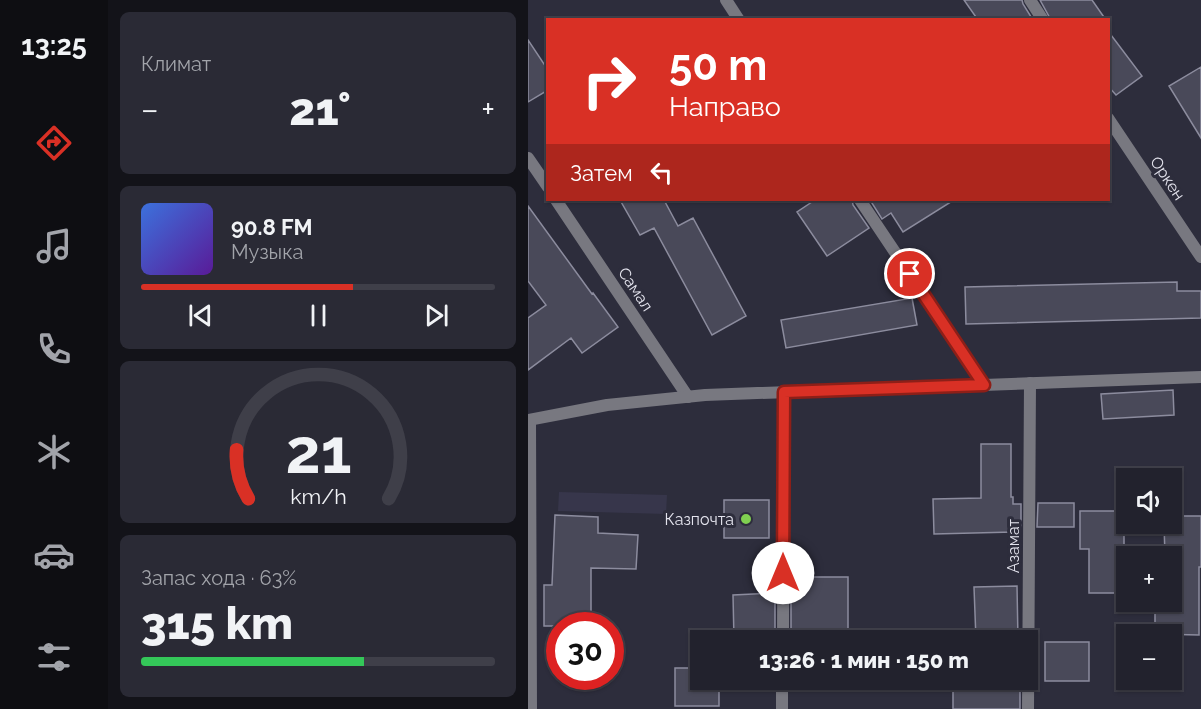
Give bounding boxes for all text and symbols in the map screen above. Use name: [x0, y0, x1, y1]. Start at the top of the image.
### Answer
text: 13:25: [21, 30, 87, 61]
text: 50 m: [669, 41, 767, 90]
icon: right: [570, 42, 648, 120]
text: Климат: [141, 52, 211, 76]
text: 21°: [289, 83, 351, 136]
text: −: [141, 90, 159, 129]
text: +: [481, 90, 495, 129]
text: Направо: [669, 91, 781, 122]
icon: directions: [33, 122, 75, 164]
street label: Оркен: [1146, 153, 1189, 204]
icon: left: [645, 156, 678, 189]
text: Затем: [570, 160, 633, 186]
text: 90.8 FM: [231, 214, 313, 240]
icon: music: [33, 225, 75, 267]
text: Музыка: [231, 240, 303, 264]
pin: [884, 248, 935, 299]
icon: arrive: [893, 257, 926, 290]
street label: Самал: [614, 264, 657, 315]
icon: previous: [184, 299, 217, 332]
icon: pause: [302, 299, 335, 332]
icon: next: [420, 299, 453, 332]
icon: phone: [33, 328, 75, 370]
text: 21: [285, 414, 351, 488]
icon: climate: [33, 431, 75, 473]
map controls: [1116, 468, 1182, 690]
button: sound: [1116, 468, 1182, 534]
text: km/h: [290, 484, 346, 509]
place label: Казпочта: [665, 510, 734, 529]
marker: Казпочта: [739, 512, 753, 526]
street label: Азамат: [1004, 518, 1023, 573]
icon: car: [33, 534, 75, 576]
position arrow: [751, 541, 815, 605]
button: +: [1116, 546, 1182, 612]
text: Запас хода · 63%: [141, 566, 297, 590]
text: 315 km: [141, 597, 293, 650]
speed limit sign: 30: [546, 612, 624, 690]
button: −: [1116, 624, 1182, 690]
icon: filters: [33, 636, 75, 678]
text: 13:26 · 1 мин · 150 m: [759, 647, 969, 673]

